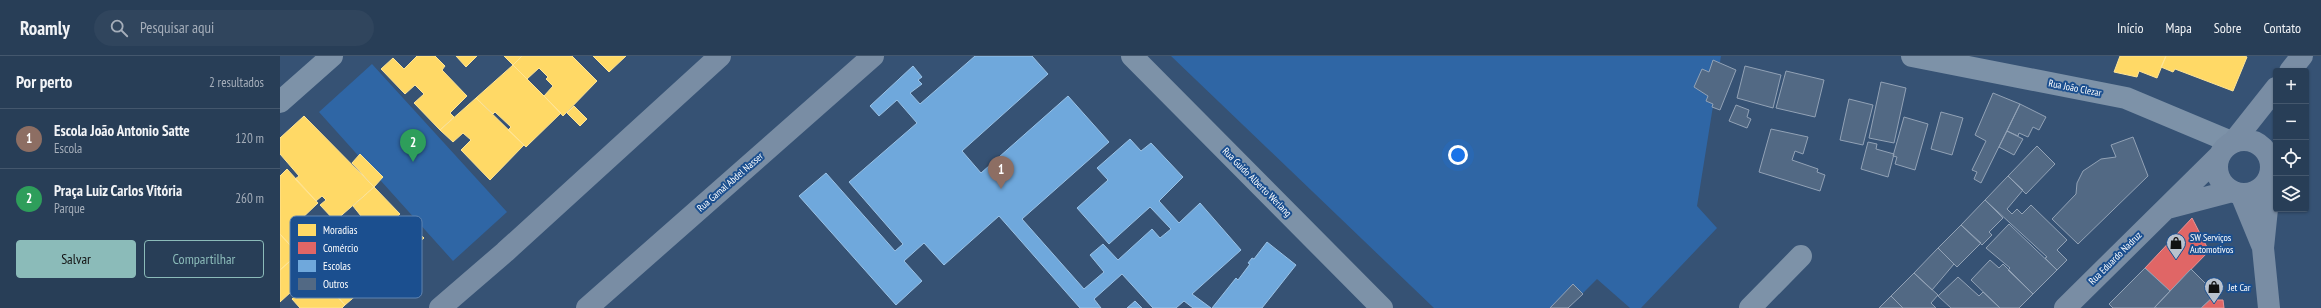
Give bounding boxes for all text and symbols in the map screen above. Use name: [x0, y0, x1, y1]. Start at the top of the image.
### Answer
search box: [94, 10, 374, 46]
text: Roamly: [20, 16, 70, 40]
icon: search: [108, 17, 130, 39]
text: Pesquisar aqui: [140, 18, 214, 37]
text: Início: [2117, 19, 2144, 37]
text: Mapa: [2166, 19, 2192, 37]
text: Sobre: [2214, 19, 2242, 37]
text: Contato: [2264, 19, 2301, 37]
map controls: [2273, 68, 2309, 212]
button: +: [2273, 68, 2309, 104]
text: Por perto: [16, 71, 72, 93]
text: 2 resultados: [209, 74, 264, 91]
street label: Rua João Clezar: [2047, 76, 2103, 100]
button: −: [2273, 104, 2309, 140]
text: Escola João Antonio Satte: [54, 121, 190, 140]
pin: 2: [400, 129, 426, 162]
text: 1: [26, 130, 32, 147]
text: 120 m: [235, 130, 264, 147]
text: Escola: [54, 140, 82, 157]
button: locate: [2273, 140, 2309, 176]
street label: Rua Guido Alberto Werlang: [1220, 145, 1294, 219]
your location: [1448, 145, 1468, 165]
street label: Rua Gamal Abdel Nasser: [694, 149, 766, 214]
pin: 1: [988, 156, 1014, 189]
button: layers: [2273, 176, 2309, 212]
text: Praça Luiz Carlos Vitória: [54, 181, 182, 200]
text: 2: [26, 190, 32, 207]
text: 260 m: [235, 190, 264, 207]
text: Parque: [54, 200, 85, 217]
legend: [290, 216, 422, 298]
text: Moradias: [323, 223, 358, 237]
street label: Rua Eduardo Nadruz: [2086, 228, 2145, 287]
place label: SW Serviços Automotivos: [2190, 231, 2234, 256]
shop icon: SW Serviços Automotivos: [2165, 232, 2187, 260]
button: Salvar: [16, 240, 136, 278]
button: Compartilhar: [144, 240, 264, 278]
text: Comércio: [323, 241, 359, 255]
text: Escolas: [323, 259, 351, 273]
shop icon: Jet Car: [2203, 276, 2225, 304]
text: Outros: [323, 277, 349, 291]
place label: Jet Car: [2227, 281, 2251, 294]

